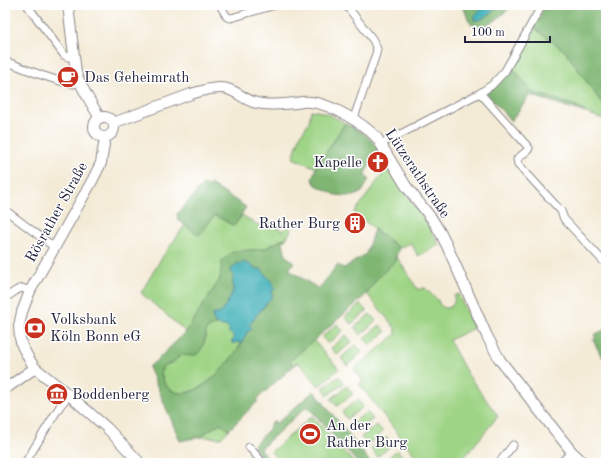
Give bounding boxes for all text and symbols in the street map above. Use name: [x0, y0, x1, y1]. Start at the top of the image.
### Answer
scale bar: [465, 18, 550, 44]
text: 100 m: [471, 27, 505, 39]
cafe icon: Das Geheimrath: [55, 64, 81, 90]
place label: Das Geheimrath: [84, 71, 190, 86]
street label: Lützerathstraße: [381, 127, 452, 221]
church icon: Kapelle: [365, 149, 391, 175]
place label: Kapelle: [314, 156, 362, 171]
street label: Rösrather Straße: [24, 160, 91, 265]
building icon: Rather Burg: [342, 210, 368, 236]
place label: Rather Burg: [259, 217, 340, 232]
place label: Volksbank Köln Bonn eG: [50, 313, 141, 345]
bank icon: Volksbank Köln Bonn eG: [22, 315, 48, 341]
museum icon: Boddenberg: [44, 381, 70, 407]
place label: Boddenberg: [72, 388, 149, 403]
place label: An der Rather Burg: [326, 419, 407, 451]
sports icon: An der Rather Burg: [297, 421, 323, 447]

